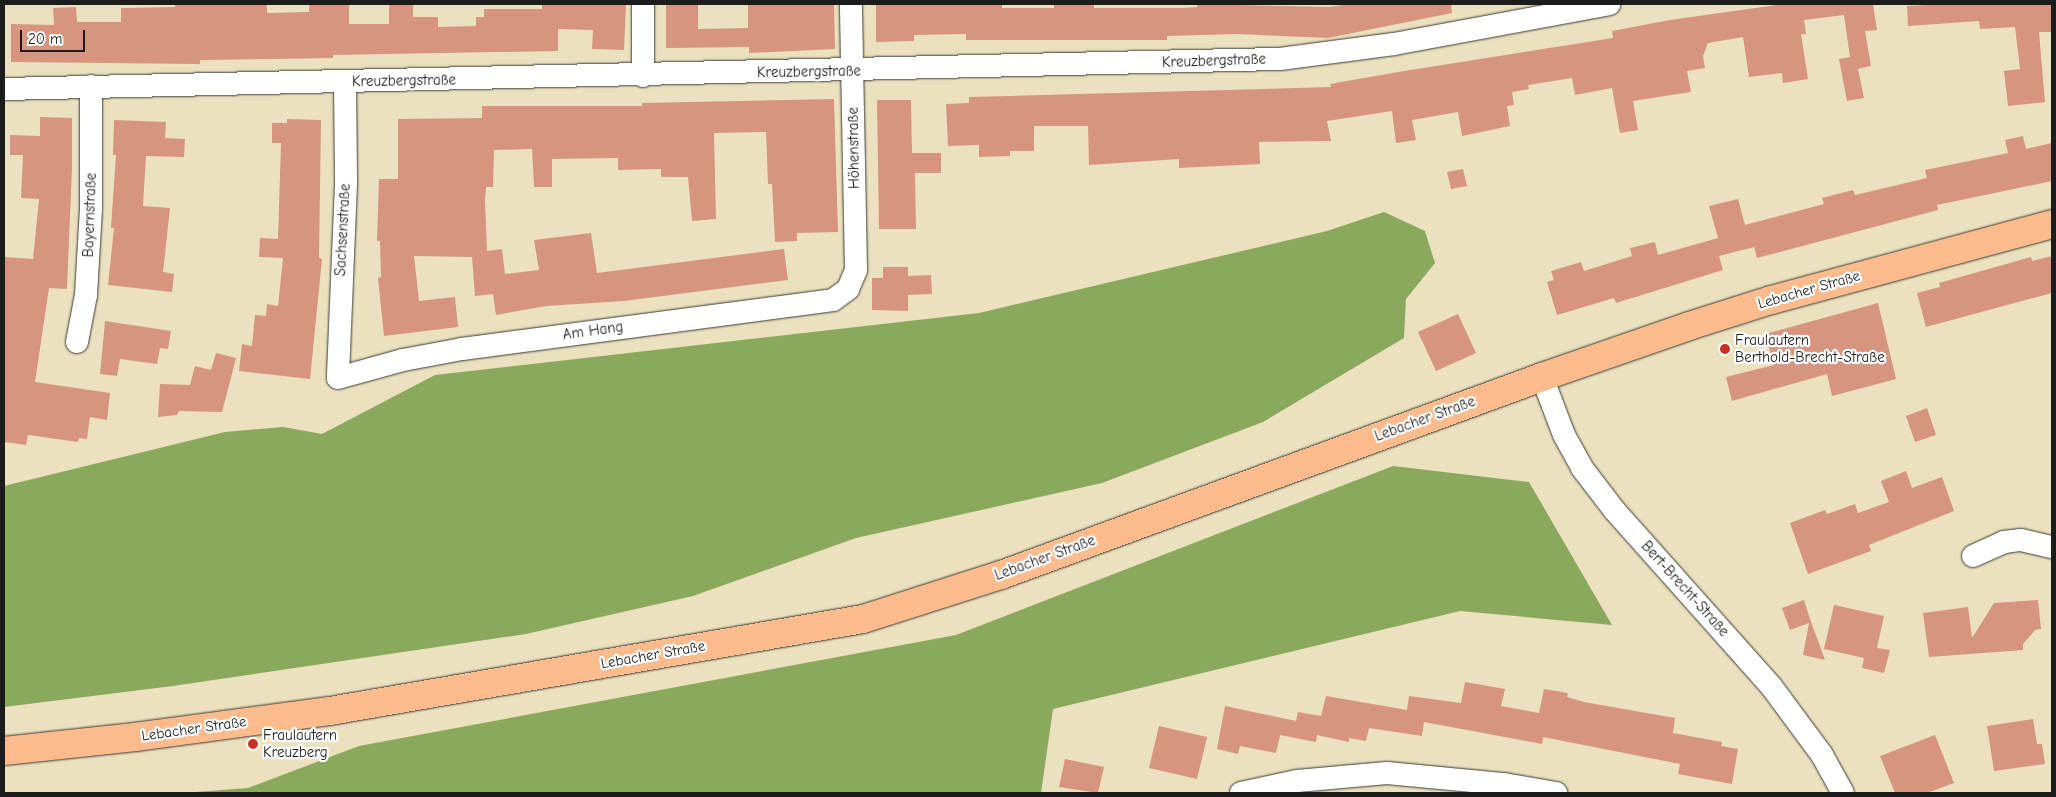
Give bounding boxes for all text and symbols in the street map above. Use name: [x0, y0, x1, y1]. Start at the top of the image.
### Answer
scale bar: [22, 20, 88, 52]
text: 20 m: [28, 30, 62, 48]
street label: Kreuzbergstraße: [1162, 50, 1266, 72]
street label: Kreuzbergstraße: [757, 62, 861, 82]
street label: Kreuzbergstraße: [352, 71, 456, 91]
street label: Höhenstraße: [844, 107, 864, 189]
street label: Bayernstraße: [80, 172, 100, 258]
street label: Sachsenstraße: [332, 183, 354, 277]
street label: Lebacher Straße: [1756, 267, 1862, 313]
street label: Am Hang: [562, 318, 624, 344]
place label: Fraulautern Berthold-Brecht-Straße: [1735, 331, 1885, 366]
marker: Fraulautern Berthold-Brecht-Straße: [1719, 343, 1731, 355]
street label: Lebacher Straße: [1372, 392, 1478, 446]
street label: Lebacher Straße: [992, 531, 1098, 585]
street label: Bert-Brecht-Straße: [1637, 537, 1733, 641]
street label: Lebacher Straße: [599, 637, 707, 673]
street label: Lebacher Straße: [140, 713, 248, 745]
place label: Fraulautern Kreuzberg: [263, 726, 337, 761]
marker: Fraulautern Kreuzberg: [247, 738, 259, 750]

